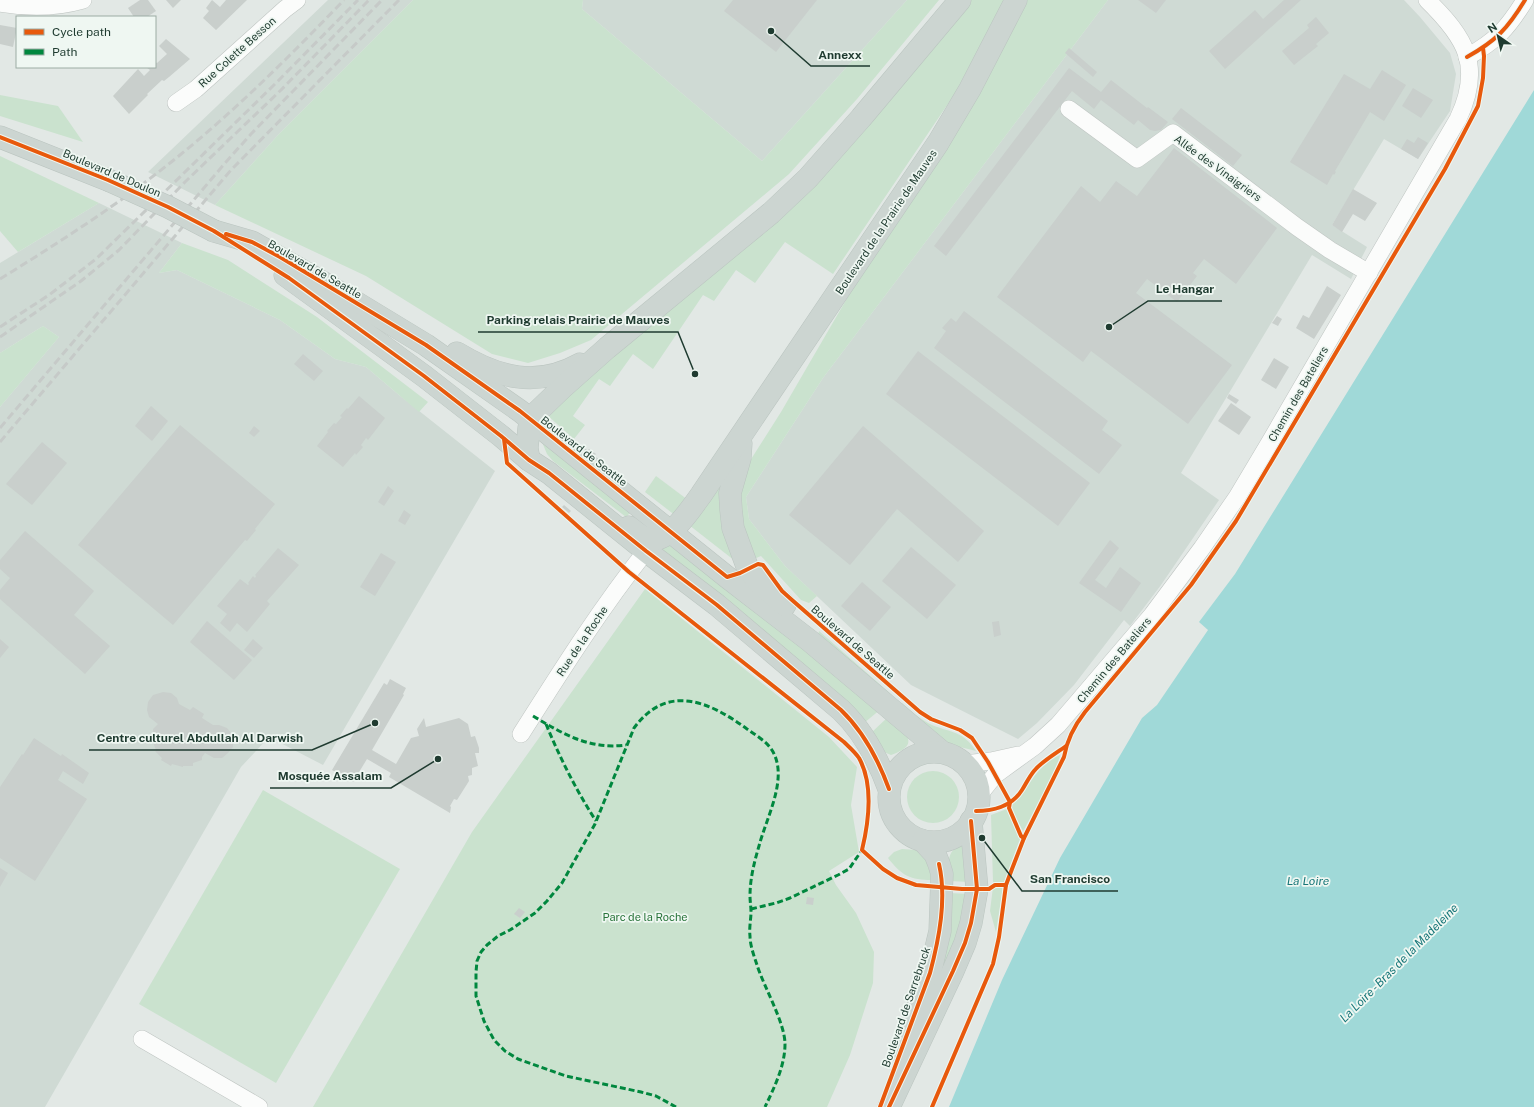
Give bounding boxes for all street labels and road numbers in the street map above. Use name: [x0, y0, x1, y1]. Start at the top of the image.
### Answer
street label: Rue Colette Besson: [196, 14, 278, 90]
street label: Allée des Vinaigriers: [1172, 132, 1264, 204]
street label: Boulevard de Doulon: [61, 147, 163, 199]
street label: Boulevard de la Prairie de Mauves: [833, 147, 939, 297]
street label: Boulevard de Seattle: [266, 237, 364, 301]
street label: Chemin des Bateliers: [1266, 344, 1330, 444]
street label: Boulevard de Seattle: [538, 414, 630, 488]
street label: Boulevard de Seattle: [809, 603, 897, 681]
street label: Rue de la Roche: [554, 604, 610, 678]
street label: Chemin des Bateliers: [1075, 614, 1154, 705]
street label: Boulevard de Sarrebruck: [880, 945, 932, 1069]

